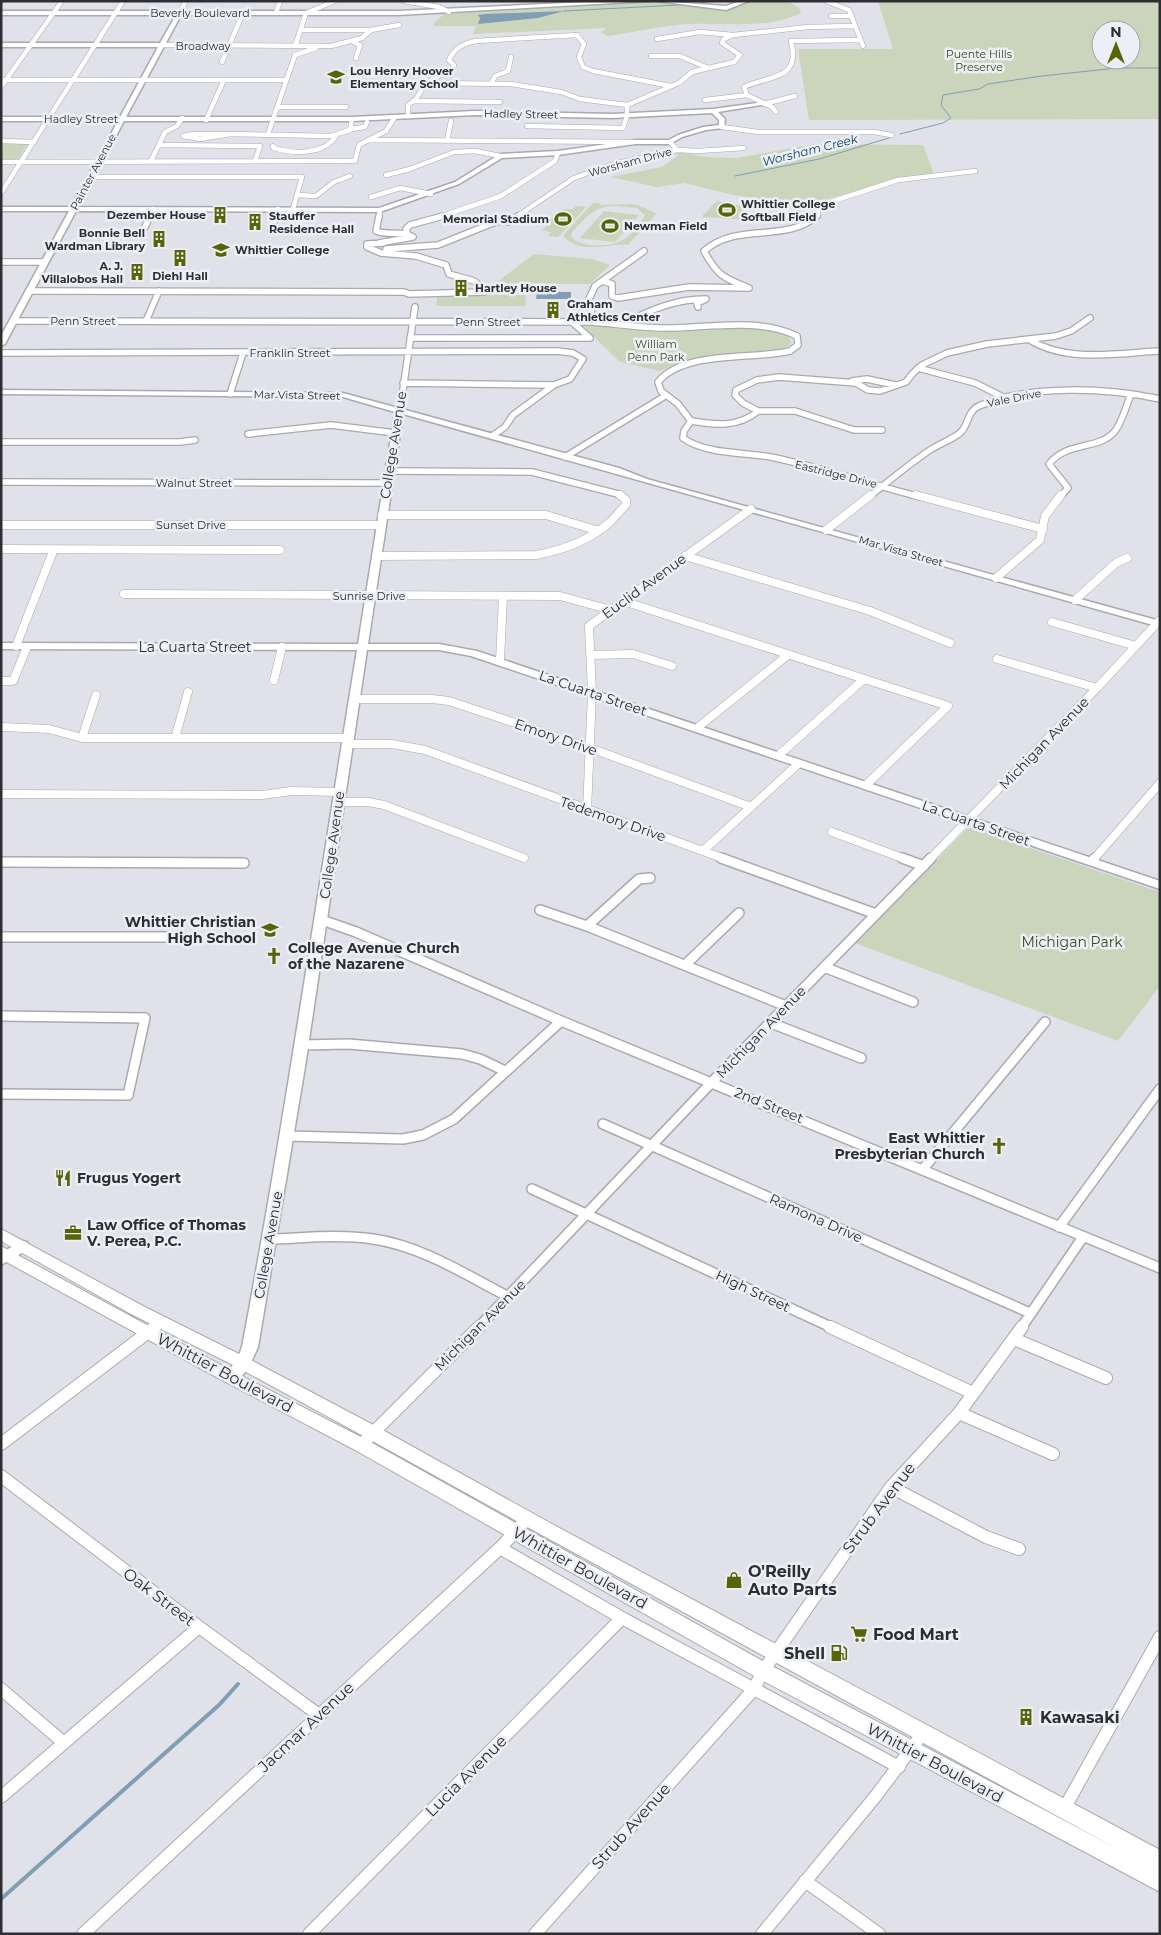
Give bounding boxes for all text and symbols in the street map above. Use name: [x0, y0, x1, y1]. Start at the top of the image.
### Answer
street label: Beverly Boulevard: [150, 6, 250, 20]
north arrow: [1091, 20, 1141, 70]
text: N: [1110, 23, 1122, 41]
street label: Broadway: [175, 39, 231, 53]
park label: Puente Hills Preserve: [946, 47, 1013, 74]
place label: Lou Henry Hoover Elementary School: [350, 64, 458, 91]
school or university icon: Lou Henry Hoover Elementary School: [326, 67, 346, 87]
street label: Hadley Street: [484, 106, 559, 122]
street label: Hadley Street: [44, 112, 119, 126]
street label: Painter Avenue: [67, 131, 119, 213]
water label: Worsham Creek: [761, 131, 860, 169]
street label: Worsham Drive: [587, 144, 673, 180]
place label: Whittier College Softball Field: [741, 197, 835, 224]
sports icon: Whittier College Softball Field: [717, 200, 737, 220]
building icon: Dezember House: [210, 205, 230, 225]
place label: Dezember House: [107, 208, 206, 222]
place label: Stauffer Residence Hall: [269, 209, 354, 236]
sports icon: Memorial Stadium: [553, 209, 573, 229]
building icon: Stauffer Residence Hall: [245, 212, 265, 232]
place label: Memorial Stadium: [443, 212, 549, 226]
sports icon: Newman Field: [600, 216, 620, 236]
place label: Newman Field: [624, 219, 707, 233]
place label: Bonnie Bell Wardman Library: [45, 226, 145, 253]
building icon: Bonnie Bell Wardman Library: [149, 229, 169, 249]
school or university icon: Whittier College: [211, 240, 231, 260]
place label: Whittier College: [235, 243, 329, 257]
building icon: Diehl Hall: [170, 248, 190, 268]
place label: A. J. Villalobos Hall: [41, 259, 123, 286]
building icon: A. J. Villalobos Hall: [127, 262, 147, 282]
place label: Diehl Hall: [152, 269, 208, 283]
building icon: Hartley House: [451, 278, 471, 298]
place label: Hartley House: [475, 281, 557, 295]
place label: Graham Athletics Center: [566, 297, 660, 324]
building icon: Graham Athletics Center: [543, 300, 563, 320]
street label: Penn Street: [50, 314, 116, 328]
street label: Penn Street: [455, 315, 521, 329]
park label: William Penn Park: [627, 337, 685, 364]
street label: Franklin Street: [250, 346, 331, 360]
street label: Vale Drive: [986, 386, 1043, 410]
street label: Mar Vista Street: [253, 387, 341, 403]
street label: College Avenue: [376, 390, 410, 500]
street label: Eastridge Drive: [793, 457, 879, 491]
street label: Walnut Street: [156, 476, 233, 490]
street label: Sunset Drive: [156, 518, 226, 532]
street label: Mar Vista Street: [857, 532, 945, 570]
street label: Euclid Avenue: [598, 549, 690, 623]
street label: Sunrise Drive: [333, 589, 406, 603]
street label: La Cuarta Street: [138, 638, 252, 656]
street label: La Cuarta Street: [537, 666, 650, 720]
street label: Michigan Avenue: [995, 693, 1093, 793]
street label: Emory Drive: [512, 714, 600, 760]
street label: College Avenue: [316, 790, 348, 900]
street label: Tedemory Drive: [558, 792, 668, 846]
street label: La Cuarta Street: [920, 796, 1033, 850]
place label: Whittier Christian High School: [125, 913, 256, 947]
school or university icon: Whittier Christian High School: [260, 920, 280, 940]
park label: Michigan Park: [1021, 933, 1123, 951]
place label: College Avenue Church of the Nazarene: [288, 939, 460, 973]
church icon: College Avenue Church of the Nazarene: [264, 946, 284, 966]
street label: Michigan Avenue: [712, 982, 810, 1082]
street label: 2nd Street: [732, 1083, 806, 1127]
place label: East Whittier Presbyterian Church: [834, 1129, 985, 1163]
church icon: East Whittier Presbyterian Church: [989, 1136, 1009, 1156]
restaurant icon: Frugus Yogert: [53, 1168, 73, 1188]
place label: Frugus Yogert: [77, 1169, 181, 1187]
street label: Ramona Drive: [767, 1189, 865, 1247]
street label: College Avenue: [250, 1190, 286, 1300]
place label: Law Office of Thomas V. Perea, P.C.: [86, 1216, 246, 1250]
office icon: Law Office of Thomas V. Perea, P.C.: [63, 1223, 83, 1243]
street label: High Street: [713, 1266, 793, 1316]
street label: Michigan Avenue: [431, 1276, 529, 1374]
street label: Whittier Boulevard: [154, 1329, 296, 1417]
street label: Strub Avenue: [839, 1459, 919, 1557]
street label: Whittier Boulevard: [509, 1523, 651, 1613]
place label: O'Reilly Auto Parts: [747, 1562, 837, 1599]
street label: Oak Street: [119, 1564, 199, 1630]
shop icon: O'Reilly Auto Parts: [724, 1570, 744, 1590]
supermarket icon: Food Mart: [849, 1624, 869, 1644]
place label: Food Mart: [873, 1625, 959, 1644]
fuel station icon: Shell: [829, 1643, 849, 1663]
place label: Shell: [784, 1644, 825, 1663]
street label: Jacmar Avenue: [253, 1678, 358, 1777]
building icon: Kawasaki: [1016, 1707, 1036, 1727]
place label: Kawasaki: [1040, 1708, 1120, 1727]
street label: Whittier Boulevard: [864, 1719, 1006, 1807]
street label: Lucia Avenue: [421, 1731, 511, 1821]
street label: Strub Avenue: [587, 1779, 675, 1873]

